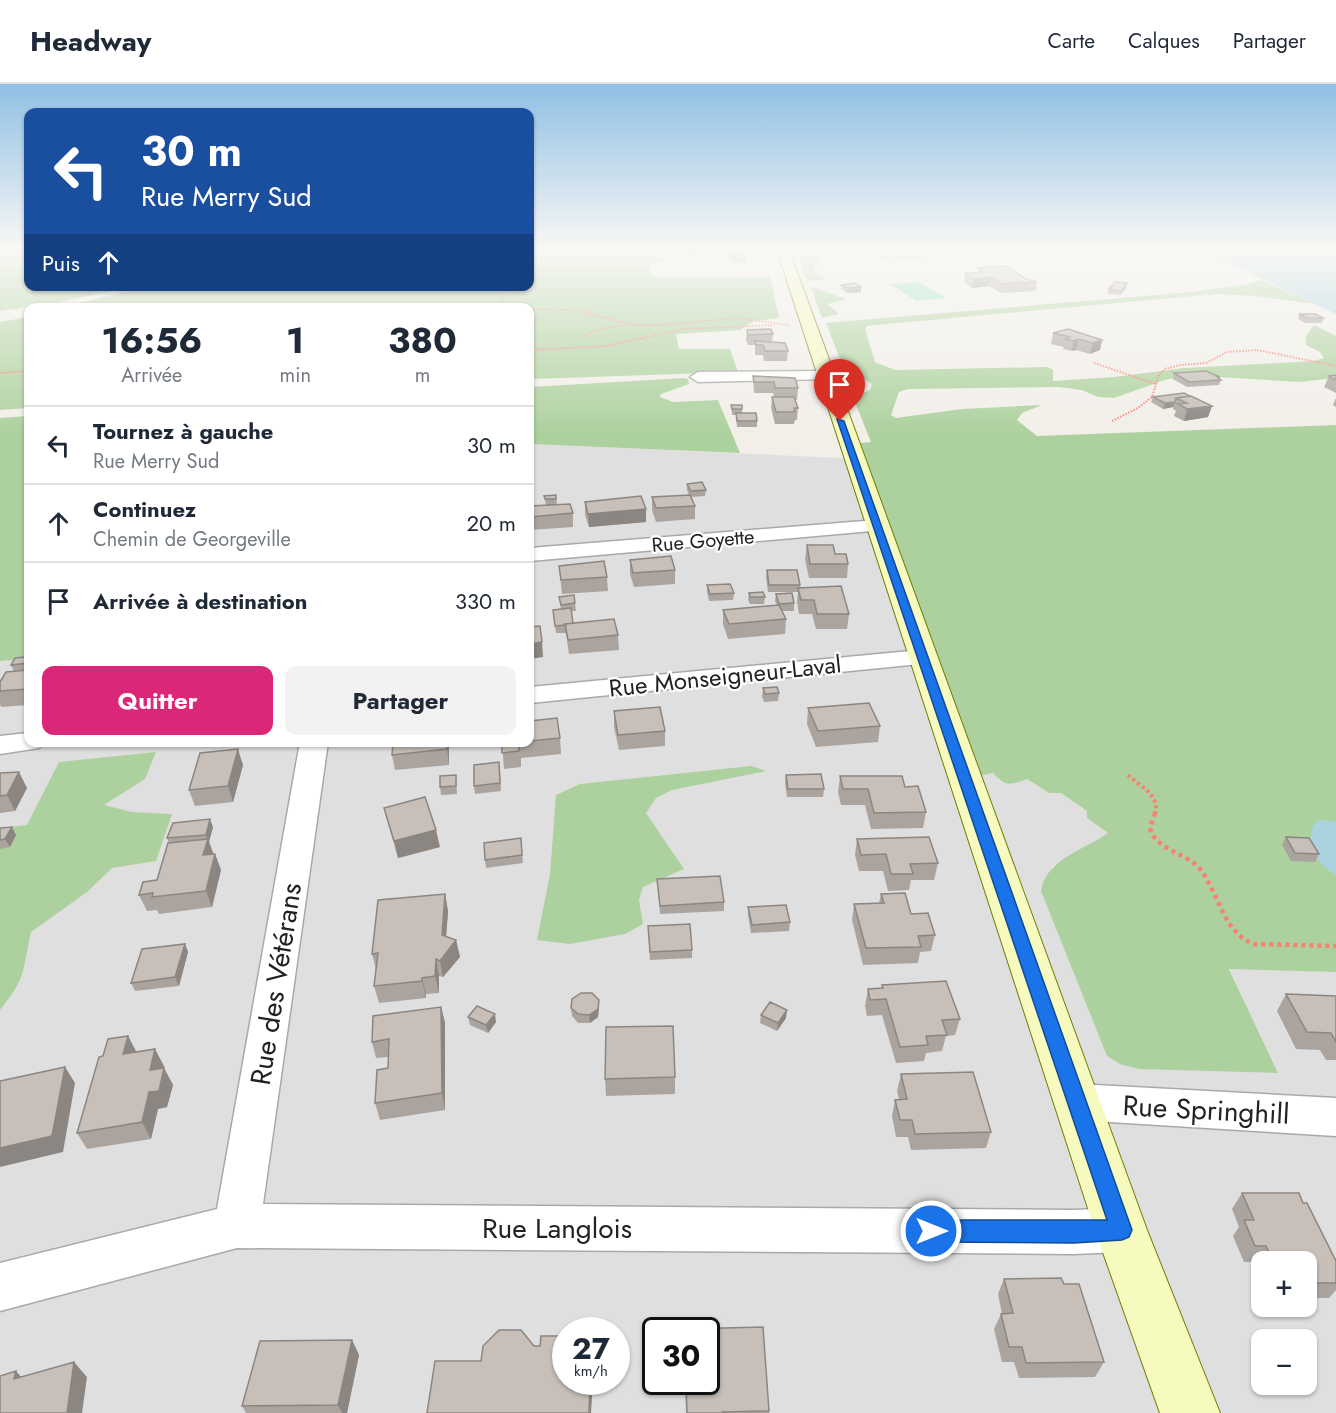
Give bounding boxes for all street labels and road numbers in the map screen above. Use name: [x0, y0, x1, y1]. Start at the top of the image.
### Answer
street label: Rue Goyette: [651, 522, 755, 560]
street label: Rue Monseigneur-Laval: [607, 646, 843, 706]
street label: Rue des Vétérans: [240, 880, 312, 1088]
street label: Rue Springhill: [1122, 1085, 1290, 1135]
street label: Rue Langlois: [482, 1208, 632, 1249]

